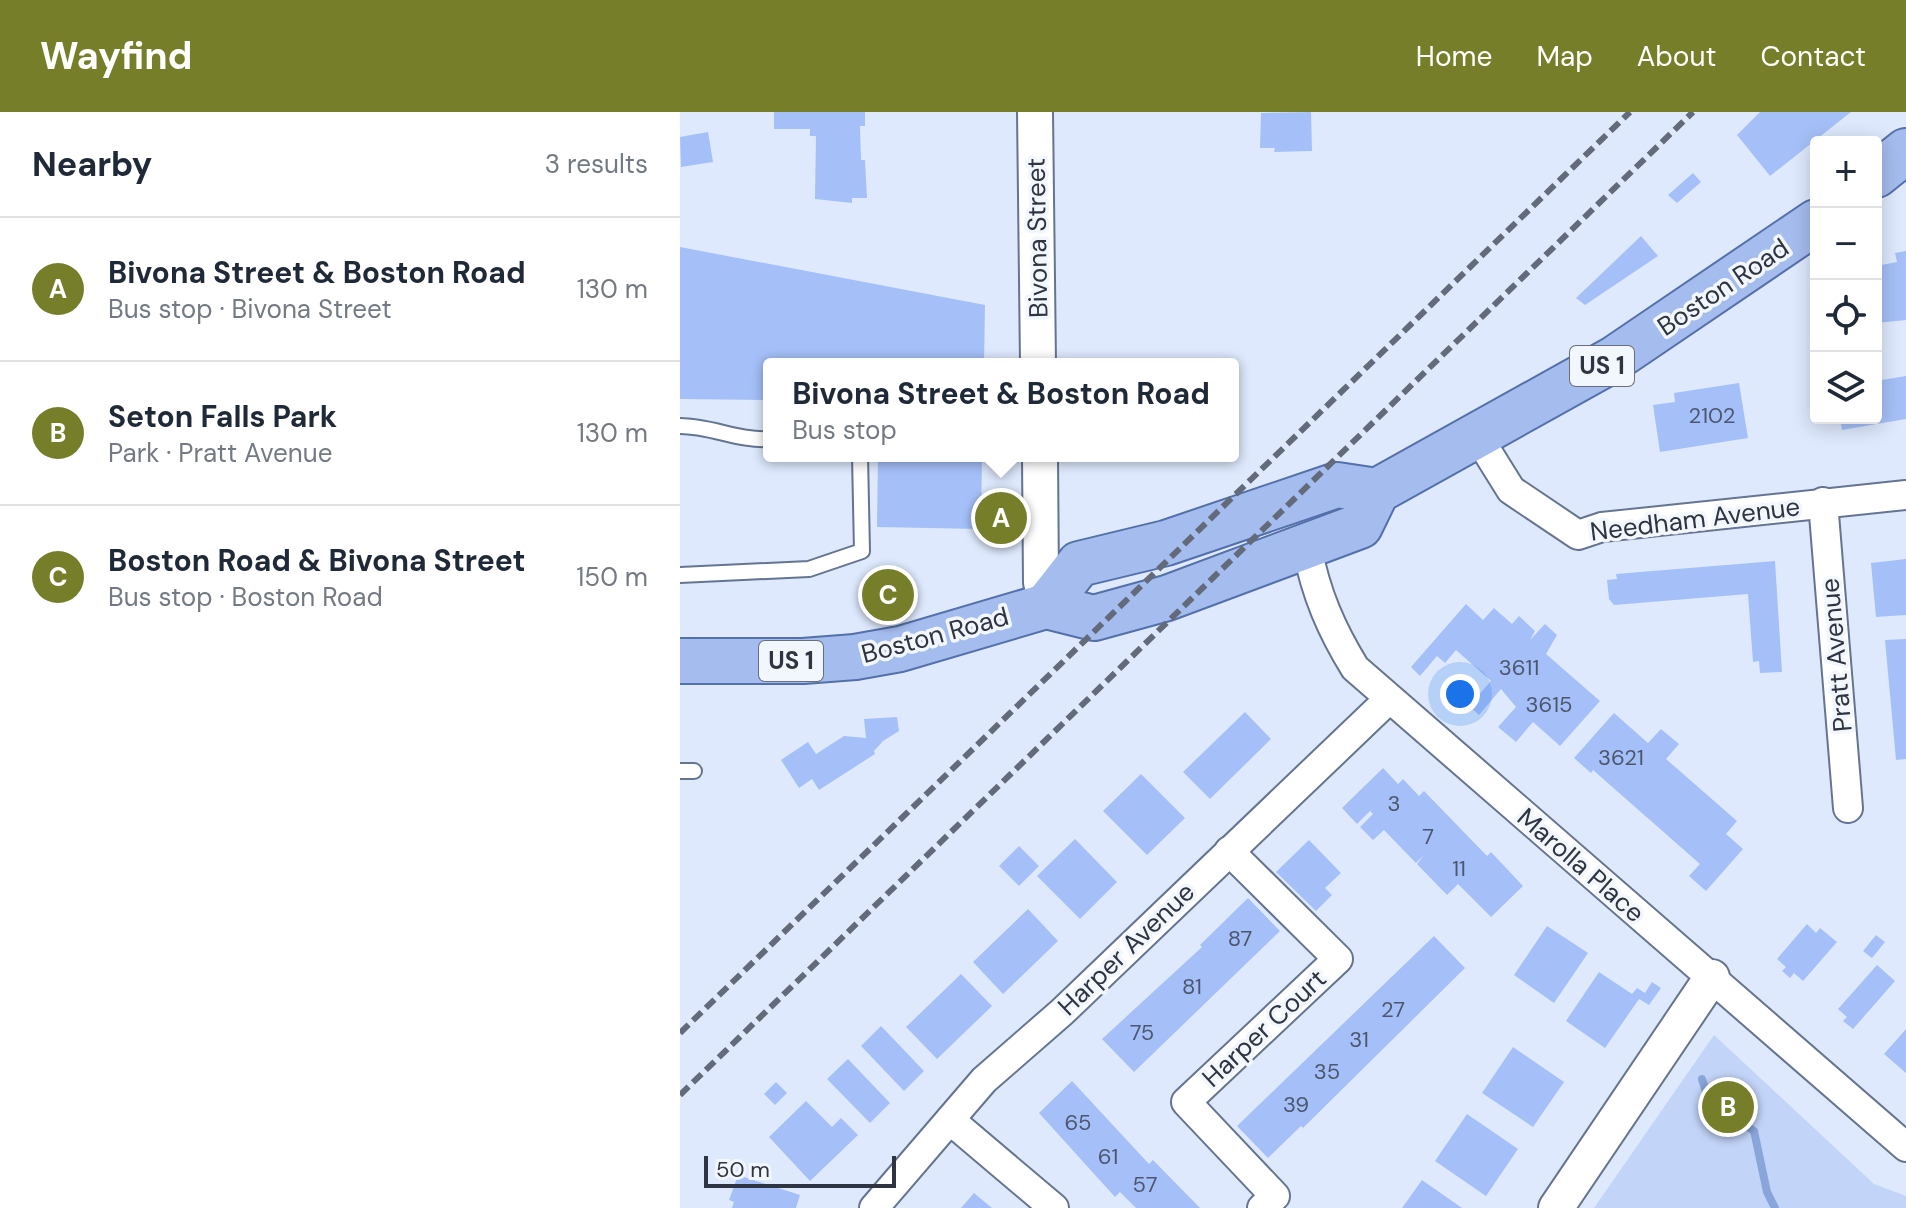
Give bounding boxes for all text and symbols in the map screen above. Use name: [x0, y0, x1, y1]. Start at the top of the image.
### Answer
text: Wayfind: [40, 31, 193, 81]
text: Home: [1416, 38, 1492, 75]
text: Map: [1536, 38, 1593, 75]
text: About: [1637, 38, 1716, 75]
text: Contact: [1760, 38, 1866, 75]
map controls: [1810, 136, 1882, 424]
button: +: [1810, 136, 1882, 208]
text: Nearby: [32, 142, 152, 187]
text: 3 results: [545, 147, 648, 181]
street label: Bivona Street: [1019, 158, 1055, 318]
button: −: [1810, 208, 1882, 280]
street label: Boston Road: [1651, 231, 1795, 343]
text: Bivona Street & Boston Road: [108, 253, 526, 292]
text: A: [49, 272, 67, 306]
text: 130 m: [577, 272, 648, 306]
button: locate: [1810, 280, 1882, 352]
text: Bus stop · Bivona Street: [108, 292, 392, 326]
road number: US 1: [1570, 346, 1634, 386]
button: layers: [1810, 352, 1882, 424]
popup: [763, 358, 1239, 462]
text: Bivona Street & Boston Road: [792, 374, 1210, 413]
text: Seton Falls Park: [108, 397, 337, 436]
house number: 2102: [1688, 401, 1736, 430]
text: Bus stop: [792, 413, 897, 447]
text: B: [50, 416, 66, 450]
text: 130 m: [577, 416, 648, 450]
text: Park · Pratt Avenue: [108, 436, 332, 470]
pin: A: [975, 488, 1027, 548]
street label: Needham Avenue: [1588, 489, 1802, 549]
text: Boston Road & Bivona Street: [108, 541, 526, 580]
text: C: [48, 560, 68, 594]
text: 150 m: [576, 560, 648, 594]
pin: C: [862, 565, 914, 625]
street label: Pratt Avenue: [1812, 577, 1860, 733]
text: Bus stop · Boston Road: [108, 580, 383, 614]
street label: Boston Road: [858, 599, 1012, 671]
road number: US 1: [759, 641, 823, 681]
house number: 3611: [1499, 653, 1539, 682]
your location: [1440, 674, 1480, 714]
house number: 3615: [1525, 690, 1573, 719]
house number: 3621: [1598, 743, 1644, 772]
house number: 3: [1387, 789, 1401, 818]
street label: Marolla Place: [1510, 800, 1652, 930]
house number: 7: [1422, 822, 1434, 851]
house number: 11: [1452, 854, 1466, 883]
street label: Harper Avenue: [1050, 875, 1202, 1023]
house number: 87: [1228, 924, 1252, 953]
street label: Harper Court: [1195, 962, 1333, 1094]
house number: 81: [1182, 972, 1202, 1001]
house number: 27: [1381, 995, 1405, 1024]
house number: 75: [1130, 1018, 1154, 1047]
house number: 31: [1349, 1025, 1369, 1054]
house number: 35: [1314, 1057, 1340, 1086]
pin: B: [1702, 1077, 1754, 1137]
house number: 39: [1283, 1090, 1309, 1119]
house number: 65: [1065, 1108, 1091, 1137]
house number: 61: [1098, 1142, 1118, 1171]
scale bar: [704, 1152, 896, 1188]
text: 50 m: [716, 1155, 770, 1184]
house number: 57: [1133, 1170, 1157, 1199]

